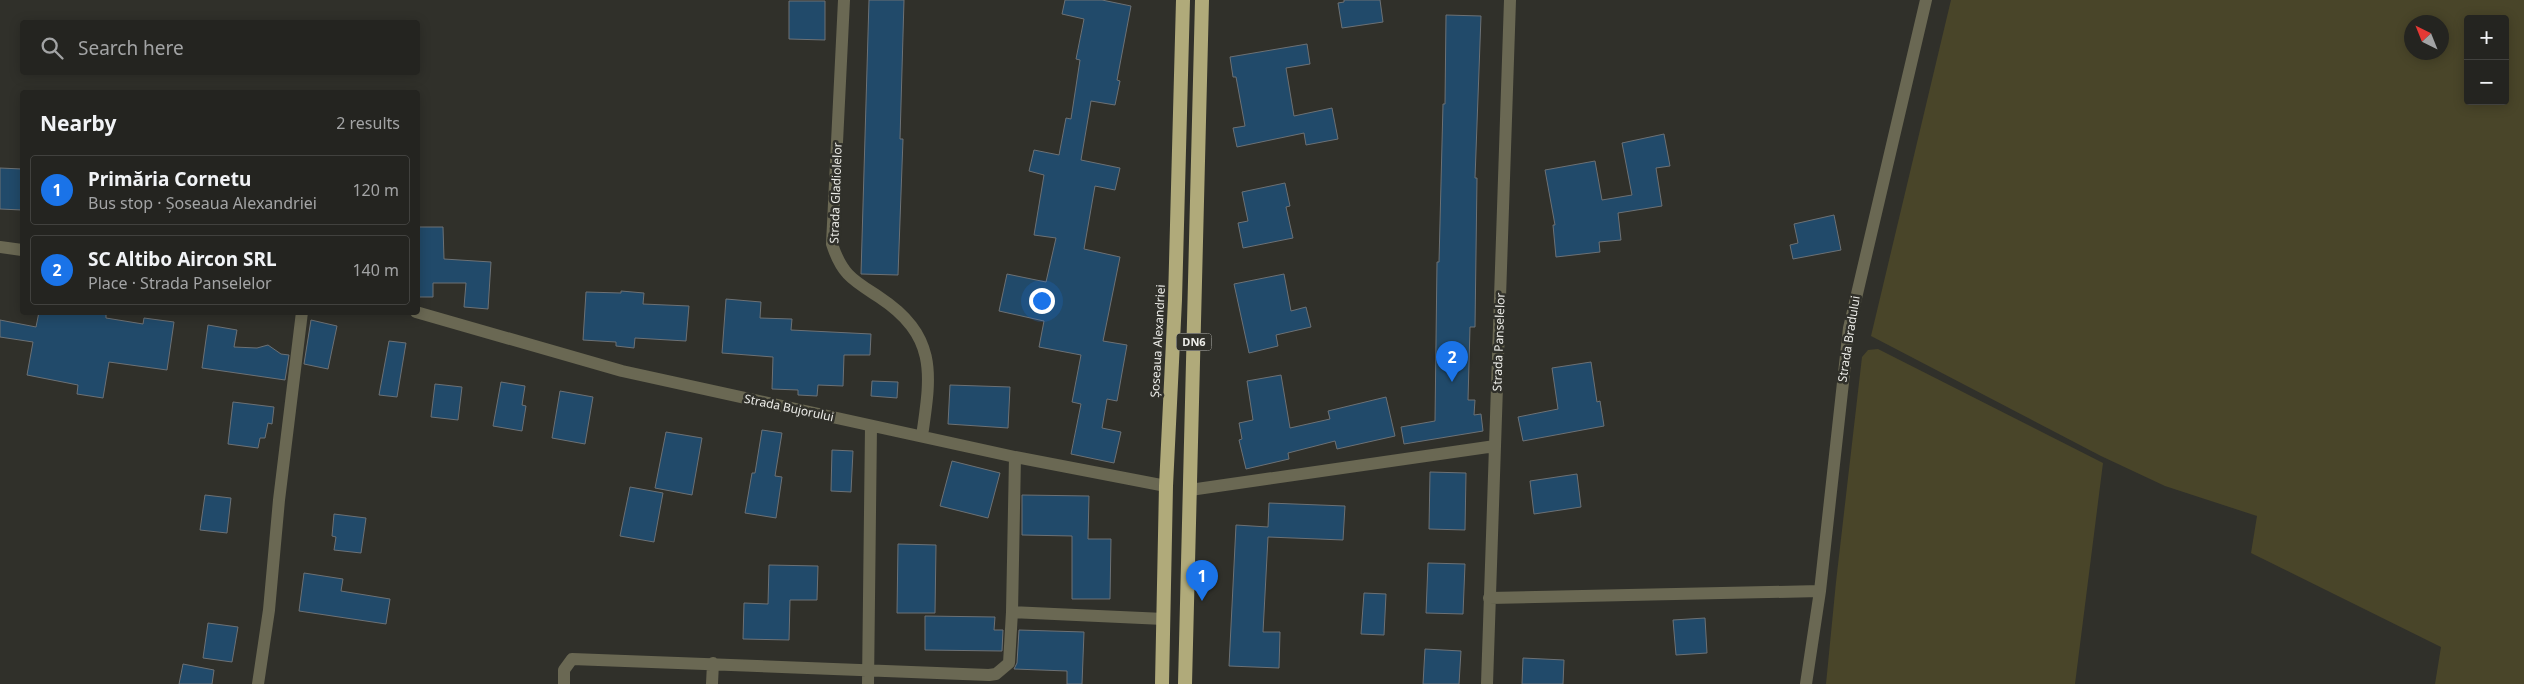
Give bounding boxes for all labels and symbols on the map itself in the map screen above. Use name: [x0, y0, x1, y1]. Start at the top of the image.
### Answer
north arrow: [2404, 15, 2449, 60]
street label: Strada Gladiolelor: [825, 142, 846, 244]
street label: Șoseaua Alexandriei: [1146, 284, 1169, 398]
your location: [1029, 288, 1055, 314]
street label: Strada Panselelor: [1488, 292, 1509, 392]
street label: Strada Bradului: [1833, 294, 1864, 383]
road number: DN6: [1176, 334, 1212, 351]
pin: 2: [1436, 341, 1468, 382]
street label: Strada Bujorului: [743, 390, 835, 425]
pin: 1: [1186, 560, 1218, 601]

